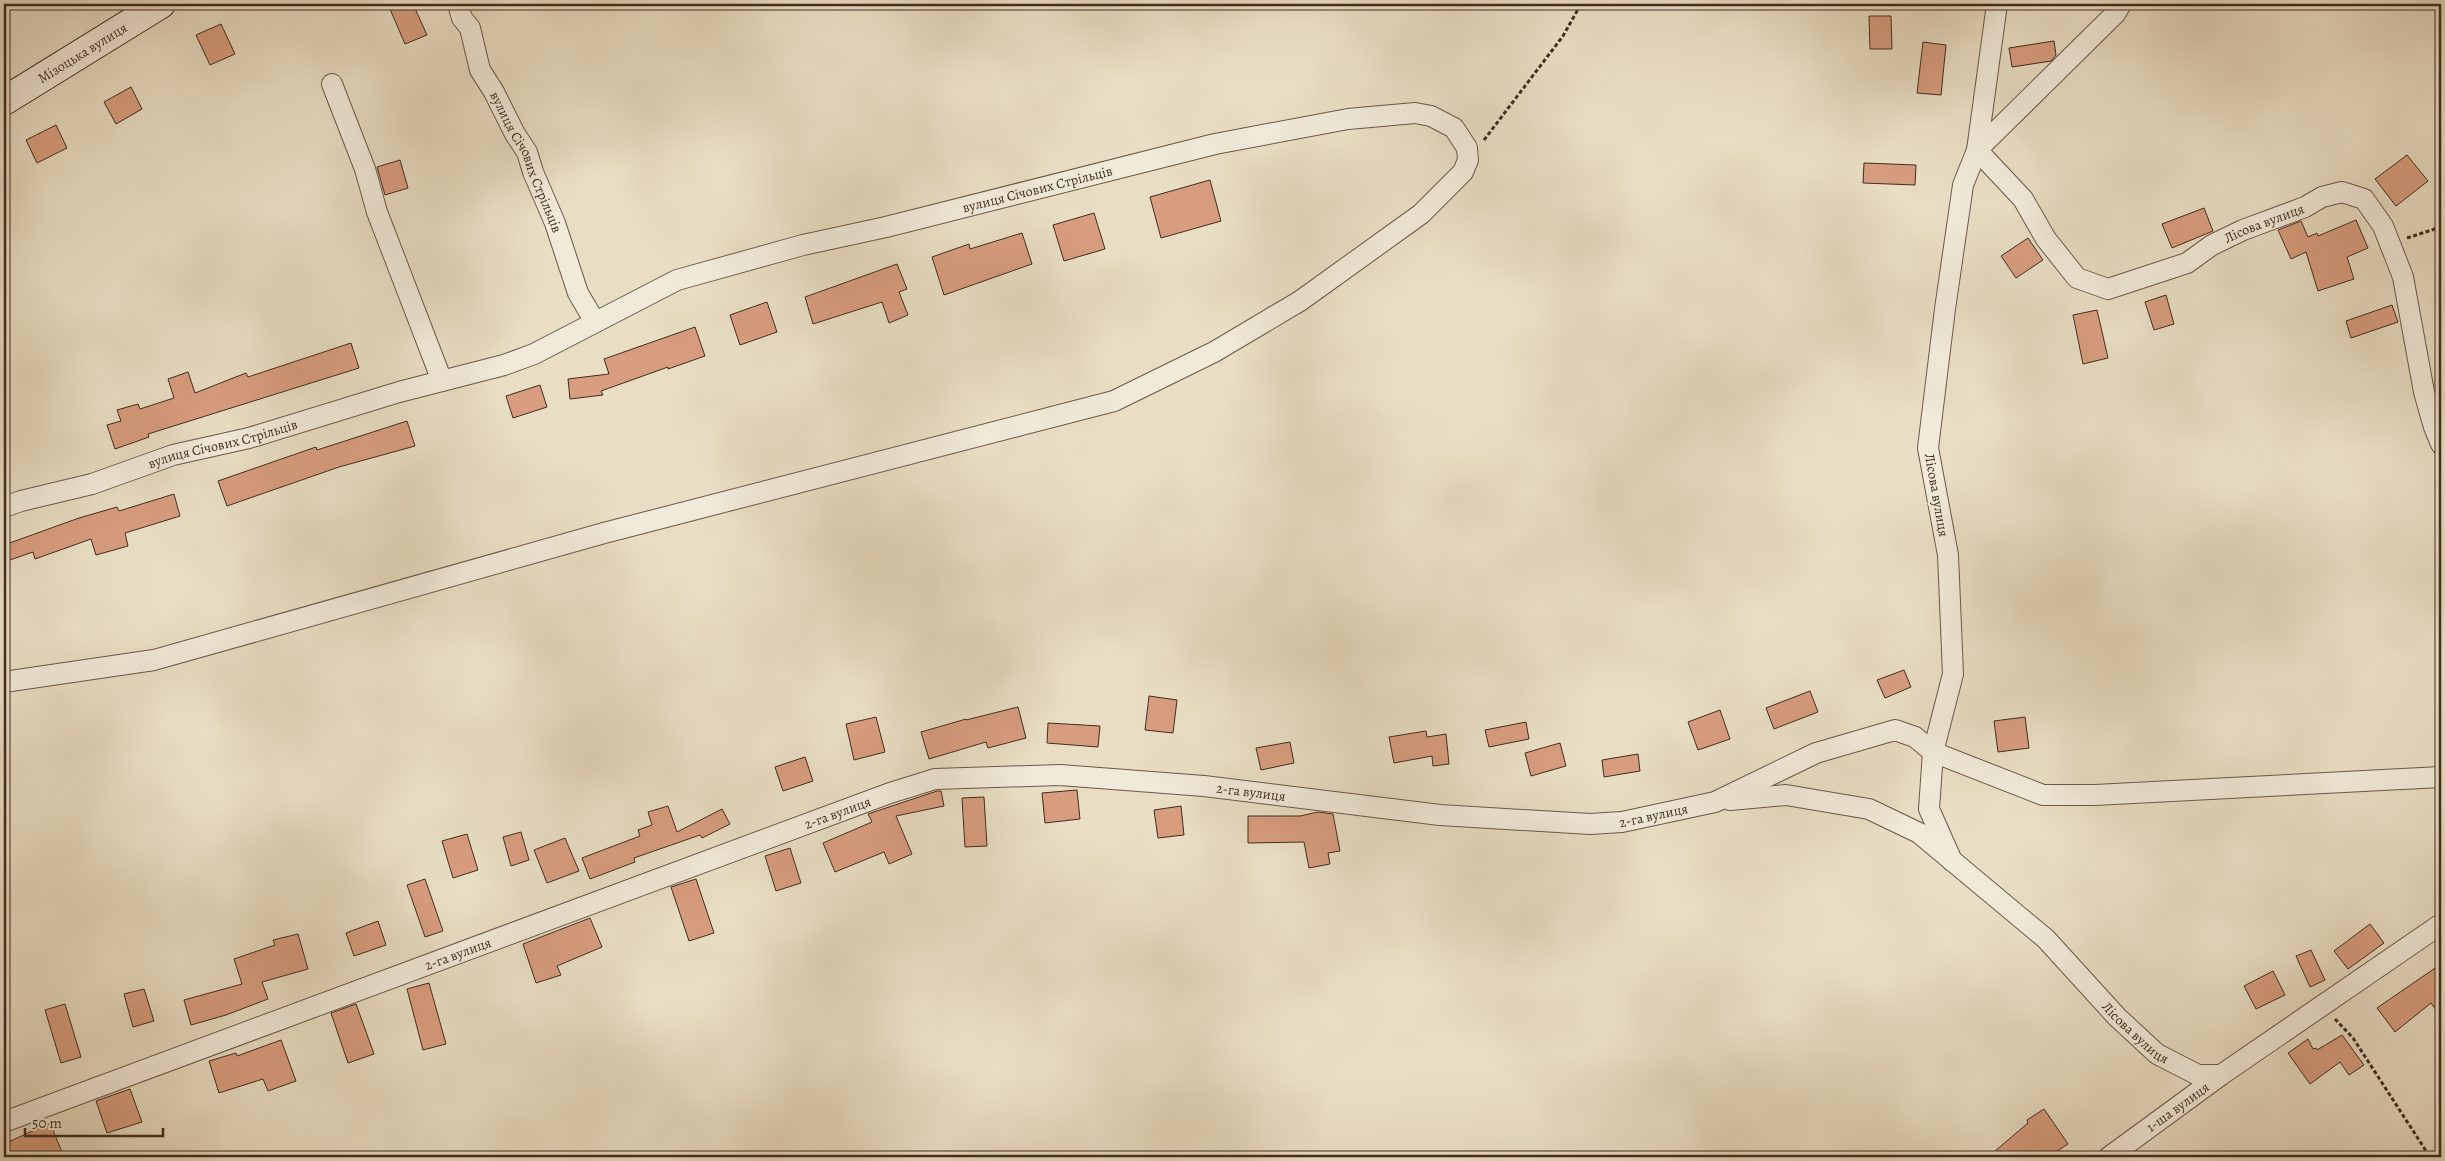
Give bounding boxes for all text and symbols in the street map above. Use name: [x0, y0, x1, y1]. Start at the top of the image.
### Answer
street label: Мізоцька вулиця: [34, 18, 131, 88]
street label: вулиця Січових Стрільців: [485, 88, 567, 235]
street label: вулиця Січових Стрільців: [960, 161, 1115, 217]
street label: Лісова вулиця: [2221, 199, 2307, 248]
street label: вулиця Січових Стрільців: [145, 415, 300, 473]
street label: Лісова вулиця: [1920, 452, 1953, 539]
street label: 2-га вулиця: [1215, 779, 1287, 806]
street label: 2-га вулиця: [802, 792, 874, 834]
street label: 2-га вулиця: [1617, 799, 1690, 832]
street label: 2-га вулиця: [422, 933, 494, 975]
street label: Лісова вулиця: [2097, 998, 2172, 1068]
street label: 1-ша вулиця: [2143, 1078, 2213, 1137]
scale bar: [25, 1106, 162, 1138]
text: 50 m: [32, 1113, 62, 1133]

